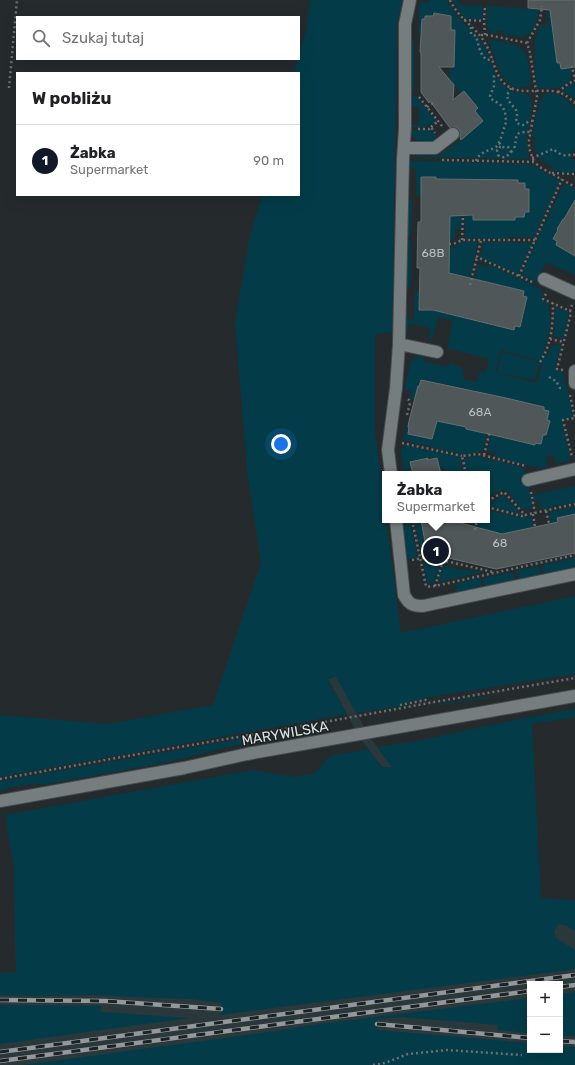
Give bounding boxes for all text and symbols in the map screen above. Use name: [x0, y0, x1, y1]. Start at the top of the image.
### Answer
search box: [16, 16, 300, 60]
icon: search: [30, 27, 52, 49]
text: Szukaj tutaj: [62, 29, 144, 47]
text: W pobliżu: [32, 88, 111, 108]
text: Żabka: [70, 144, 116, 162]
text: 1: [42, 153, 48, 168]
text: 90 m: [253, 153, 284, 168]
text: Supermarket: [70, 162, 148, 177]
house number: 68B: [422, 246, 444, 260]
house number: 68A: [469, 405, 491, 419]
your location: [271, 434, 291, 454]
popup: [382, 471, 490, 523]
text: Żabka: [397, 481, 442, 499]
text: Supermarket: [397, 499, 475, 514]
pin: 1: [423, 536, 449, 566]
house number: 68: [493, 536, 507, 550]
street label: MARYWILSKA: [240, 717, 330, 749]
map controls: [527, 981, 563, 1053]
button: +: [527, 981, 563, 1017]
button: −: [527, 1017, 563, 1053]

